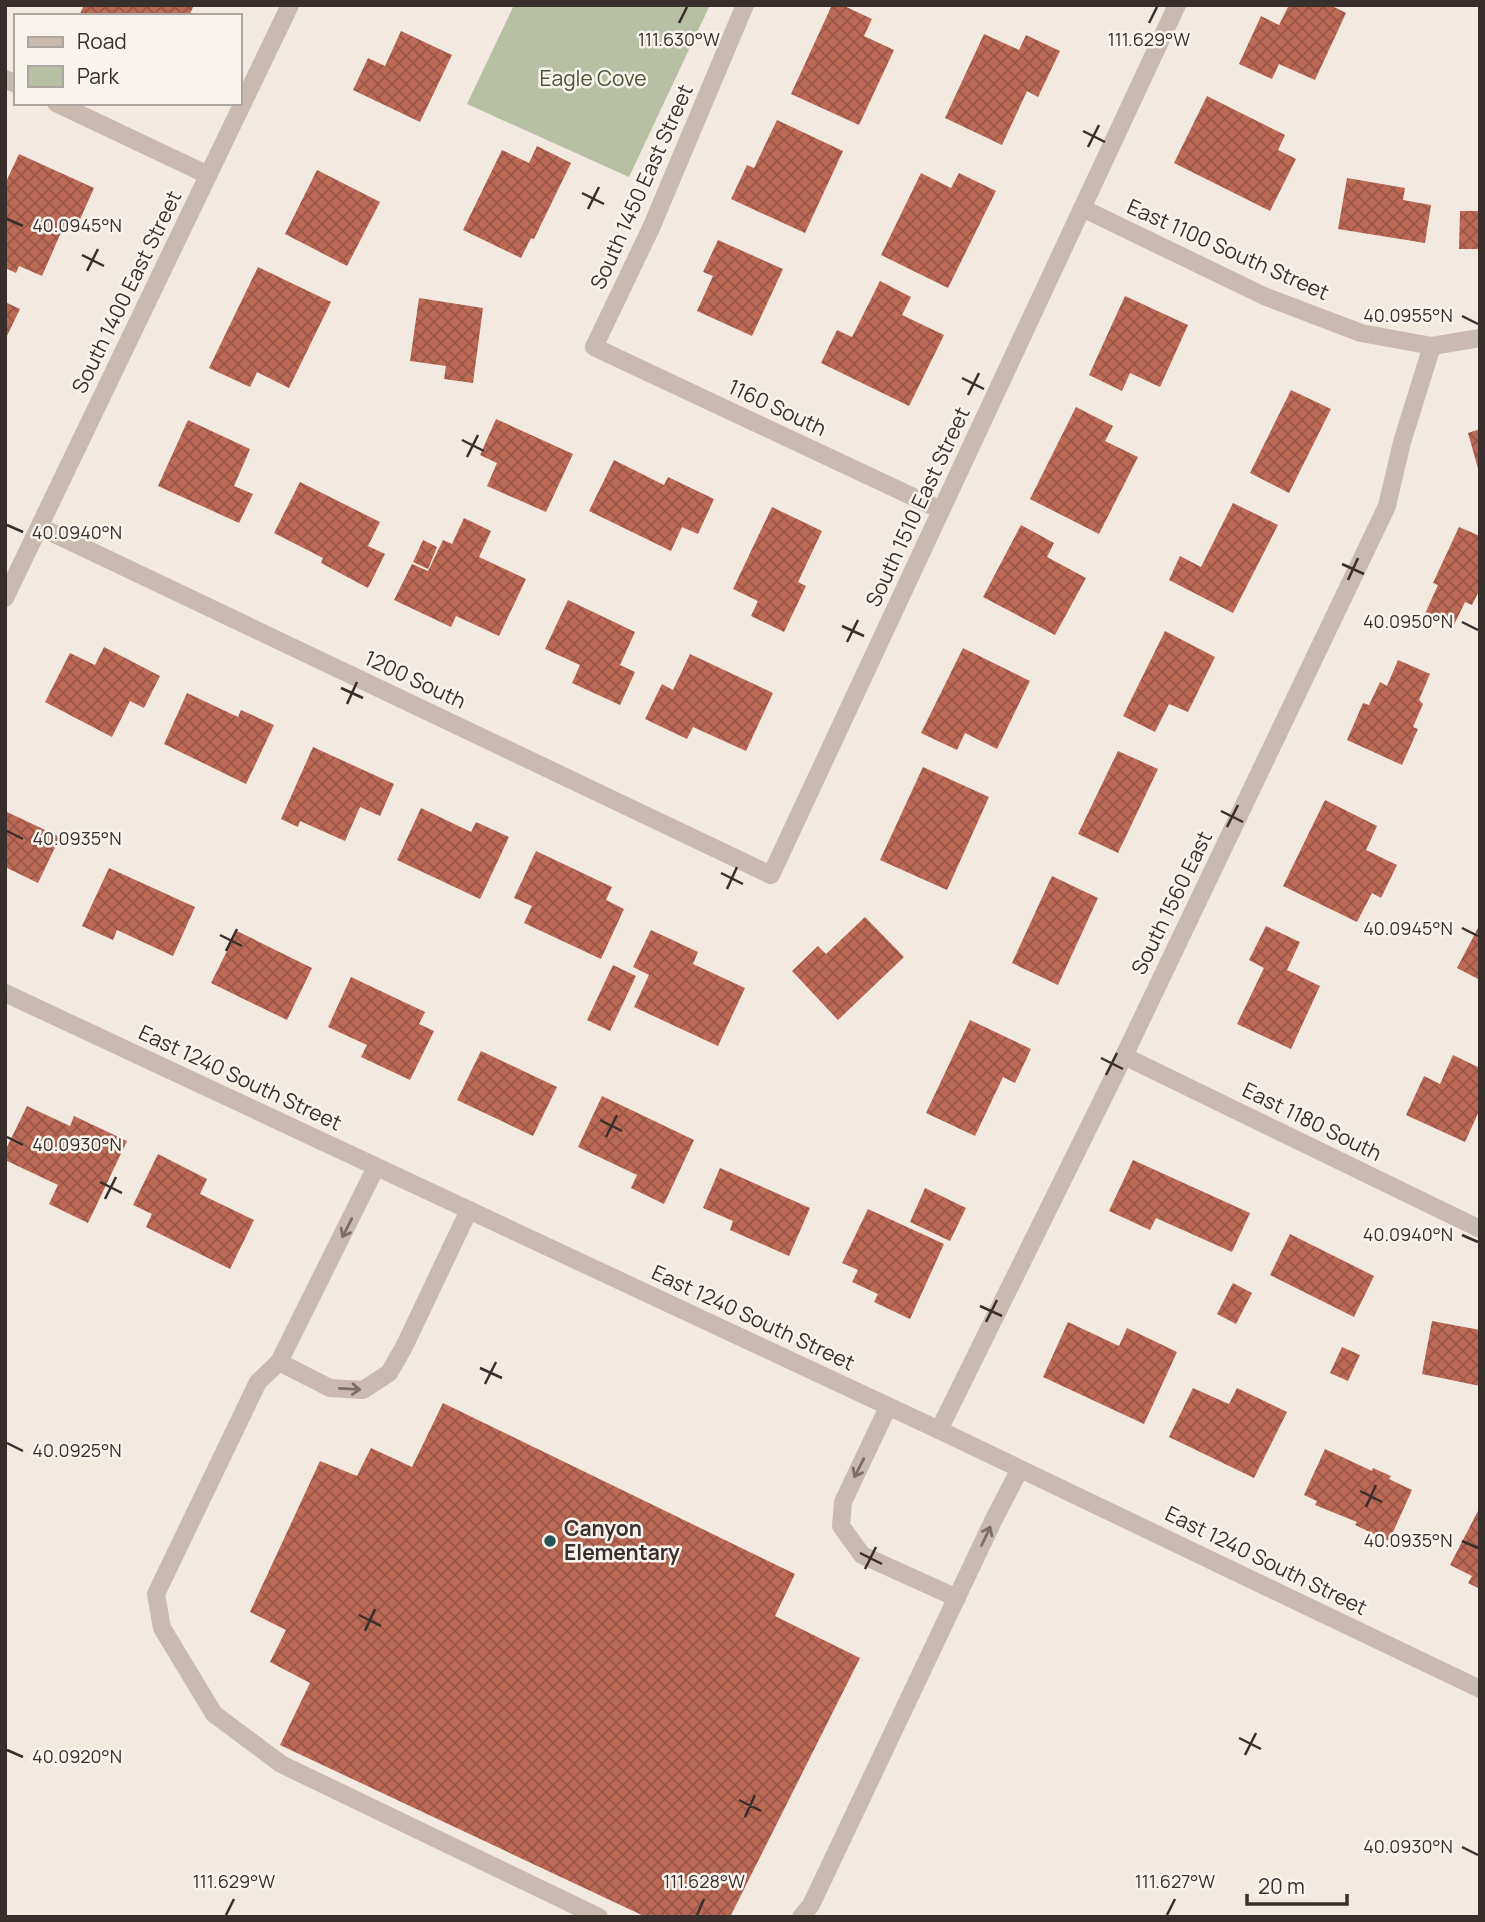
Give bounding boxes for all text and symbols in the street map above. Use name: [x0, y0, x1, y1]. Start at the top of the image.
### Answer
legend: [14, 14, 242, 105]
text: Road: [77, 27, 127, 55]
text: 111.630°W: [638, 27, 720, 51]
text: 111.629°W: [1108, 27, 1190, 51]
text: Park: [77, 62, 119, 90]
park label: Eagle Cove: [540, 64, 647, 92]
street label: South 1450 East Street: [583, 80, 699, 294]
street label: South 1400 East Street: [65, 186, 187, 398]
street label: East 1100 South Street: [1123, 192, 1334, 306]
text: 40.0945°N: [32, 213, 122, 237]
text: 40.0955°N: [1363, 303, 1453, 327]
street label: 1160 South: [724, 372, 831, 442]
street label: South 1510 East Street: [858, 402, 976, 611]
text: 40.0940°N: [32, 520, 122, 544]
text: 40.0950°N: [1363, 609, 1453, 633]
street label: 1200 South: [360, 643, 471, 715]
text: 40.0935°N: [32, 826, 122, 850]
street label: South 1560 East: [1124, 826, 1218, 979]
text: 40.0945°N: [1363, 916, 1453, 940]
street label: East 1240 South Street: [134, 1018, 346, 1136]
street label: East 1180 South: [1238, 1075, 1387, 1167]
text: 40.0930°N: [32, 1132, 122, 1156]
one-way arrow: [339, 1217, 353, 1238]
text: 40.0940°N: [1363, 1222, 1453, 1246]
street label: East 1240 South Street: [647, 1258, 859, 1376]
one-way arrow: [338, 1383, 361, 1396]
text: 40.0925°N: [32, 1438, 122, 1462]
one-way arrow: [852, 1457, 866, 1478]
street label: East 1240 South Street: [1161, 1499, 1372, 1621]
place label: Canyon Elementary: [564, 1514, 680, 1566]
one-way arrow: [980, 1526, 993, 1547]
text: 40.0935°N: [1363, 1528, 1453, 1552]
marker: Canyon Elementary: [542, 1533, 558, 1549]
text: 40.0920°N: [32, 1744, 122, 1768]
text: 40.0930°N: [1363, 1834, 1453, 1858]
scale bar: [1247, 1862, 1347, 1906]
text: 111.629°W: [193, 1869, 275, 1893]
text: 111.628°W: [663, 1869, 745, 1893]
text: 111.627°W: [1135, 1869, 1215, 1893]
text: 20 m: [1258, 1872, 1305, 1900]

